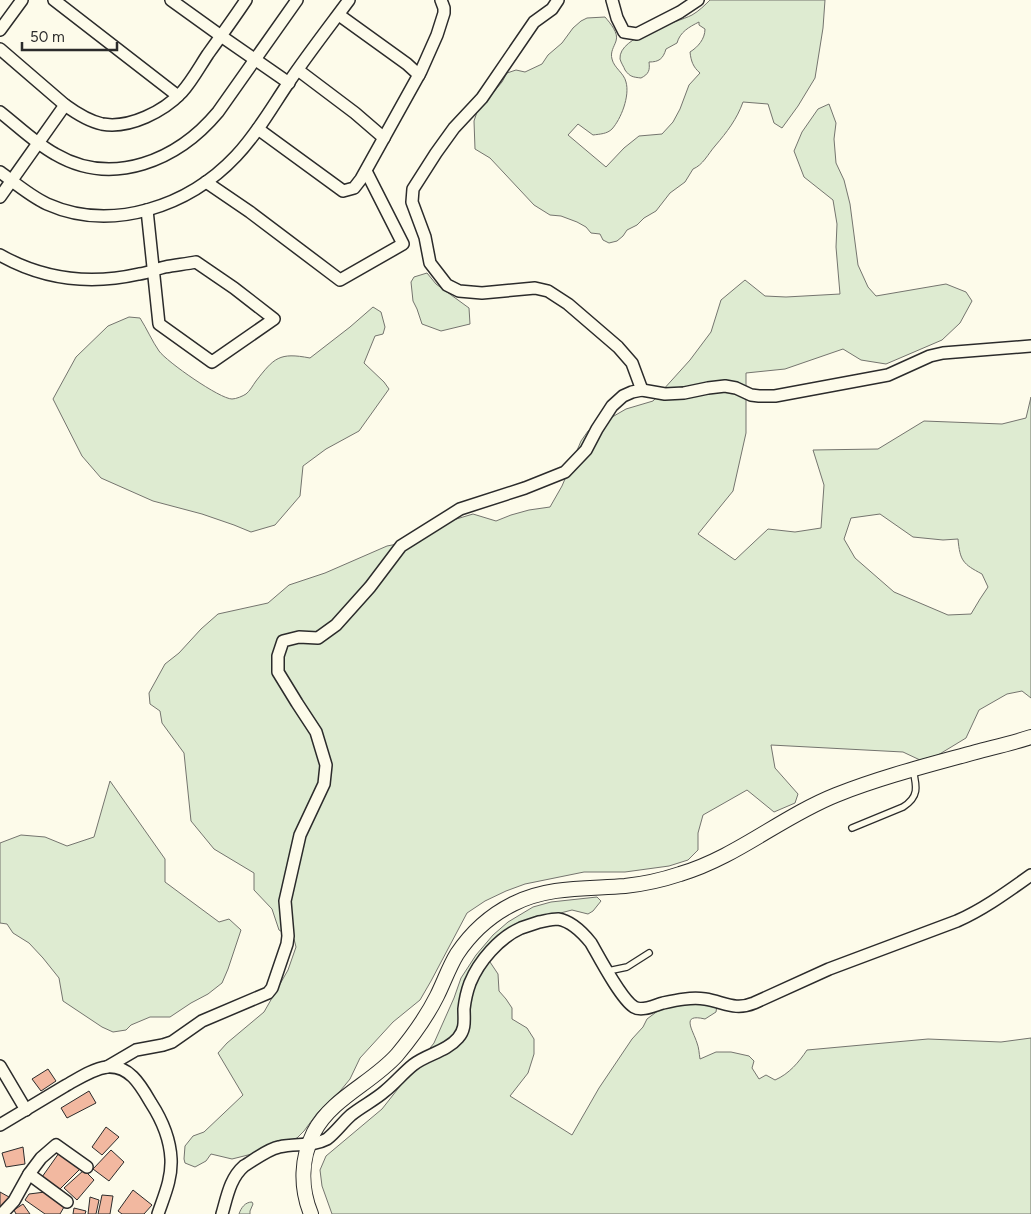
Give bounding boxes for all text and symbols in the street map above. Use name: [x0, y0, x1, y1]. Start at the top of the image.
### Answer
scale bar: [22, 20, 118, 52]
text: 50 m: [30, 28, 65, 46]

